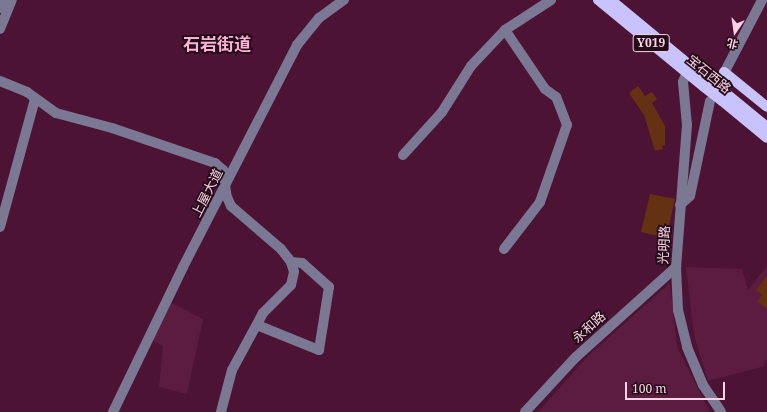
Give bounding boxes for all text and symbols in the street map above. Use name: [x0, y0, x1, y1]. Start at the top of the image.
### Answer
north arrow: [715, 12, 755, 52]
road number: Y019: [632, 33, 670, 53]
district label: 石岩街道: [183, 34, 251, 54]
text: 北: [725, 36, 739, 53]
street label: 宝石西路: [684, 52, 734, 96]
street label: 上屋大道: [188, 166, 226, 220]
street label: 光明路: [655, 225, 673, 265]
street label: 永和路: [569, 308, 609, 346]
scale bar: [627, 374, 727, 400]
text: 100 m: [632, 380, 667, 397]

